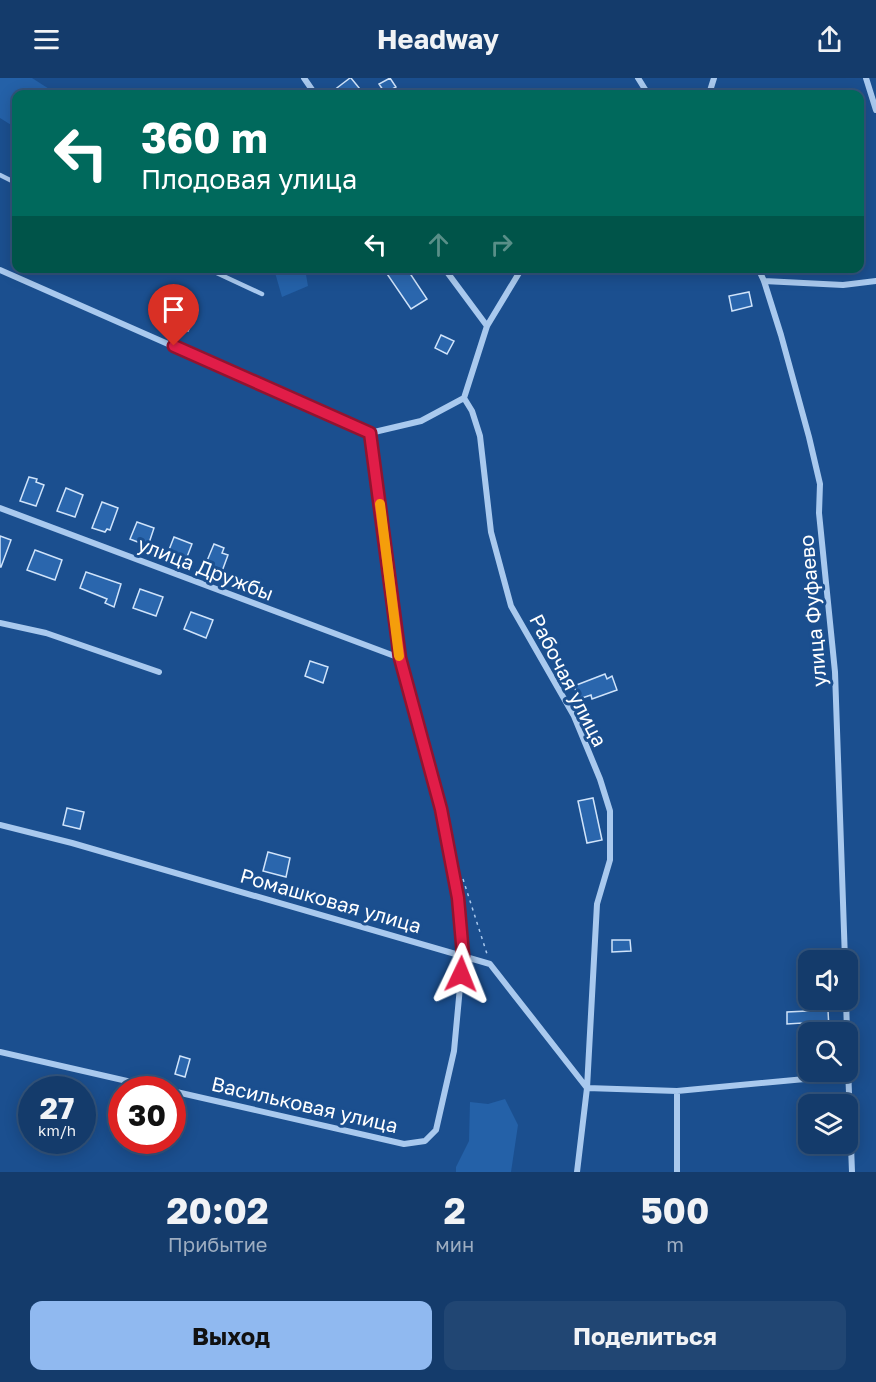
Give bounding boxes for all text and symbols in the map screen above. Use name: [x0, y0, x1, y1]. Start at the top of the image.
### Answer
icon: menu: [30, 23, 63, 56]
text: Headway: [377, 23, 499, 55]
icon: share: [813, 23, 846, 56]
text: 360 m: [141, 112, 268, 162]
icon: left: [42, 114, 120, 192]
text: Плодовая улица: [141, 163, 357, 195]
icon: left: [359, 228, 392, 261]
icon: ahead: [422, 228, 455, 261]
icon: right: [485, 228, 518, 261]
pin: [148, 284, 199, 346]
icon: arrive: [157, 293, 190, 326]
street label: улица Дружбы: [135, 531, 277, 605]
street label: улица Фуфаево: [793, 534, 831, 688]
street label: Рабочая улица: [525, 610, 613, 750]
street label: Ромашковая улица: [238, 863, 424, 937]
position arrow: [429, 942, 493, 1006]
map controls: [798, 950, 858, 1154]
button: sound: [798, 950, 858, 1010]
button: search: [798, 1022, 858, 1082]
street label: Васильковая улица: [209, 1071, 401, 1137]
speed limit sign: 30: [108, 1076, 186, 1154]
text: 27: [40, 1090, 74, 1126]
button: layers: [798, 1094, 858, 1154]
text: km/h: [38, 1121, 76, 1139]
text: 20:02: [167, 1189, 269, 1232]
text: 2: [444, 1189, 466, 1232]
text: 500: [641, 1189, 709, 1232]
text: Прибытие: [168, 1232, 267, 1256]
text: мин: [435, 1232, 474, 1256]
text: m: [666, 1232, 684, 1256]
button: Выход: [30, 1301, 432, 1370]
button: Поделиться: [444, 1301, 846, 1370]

